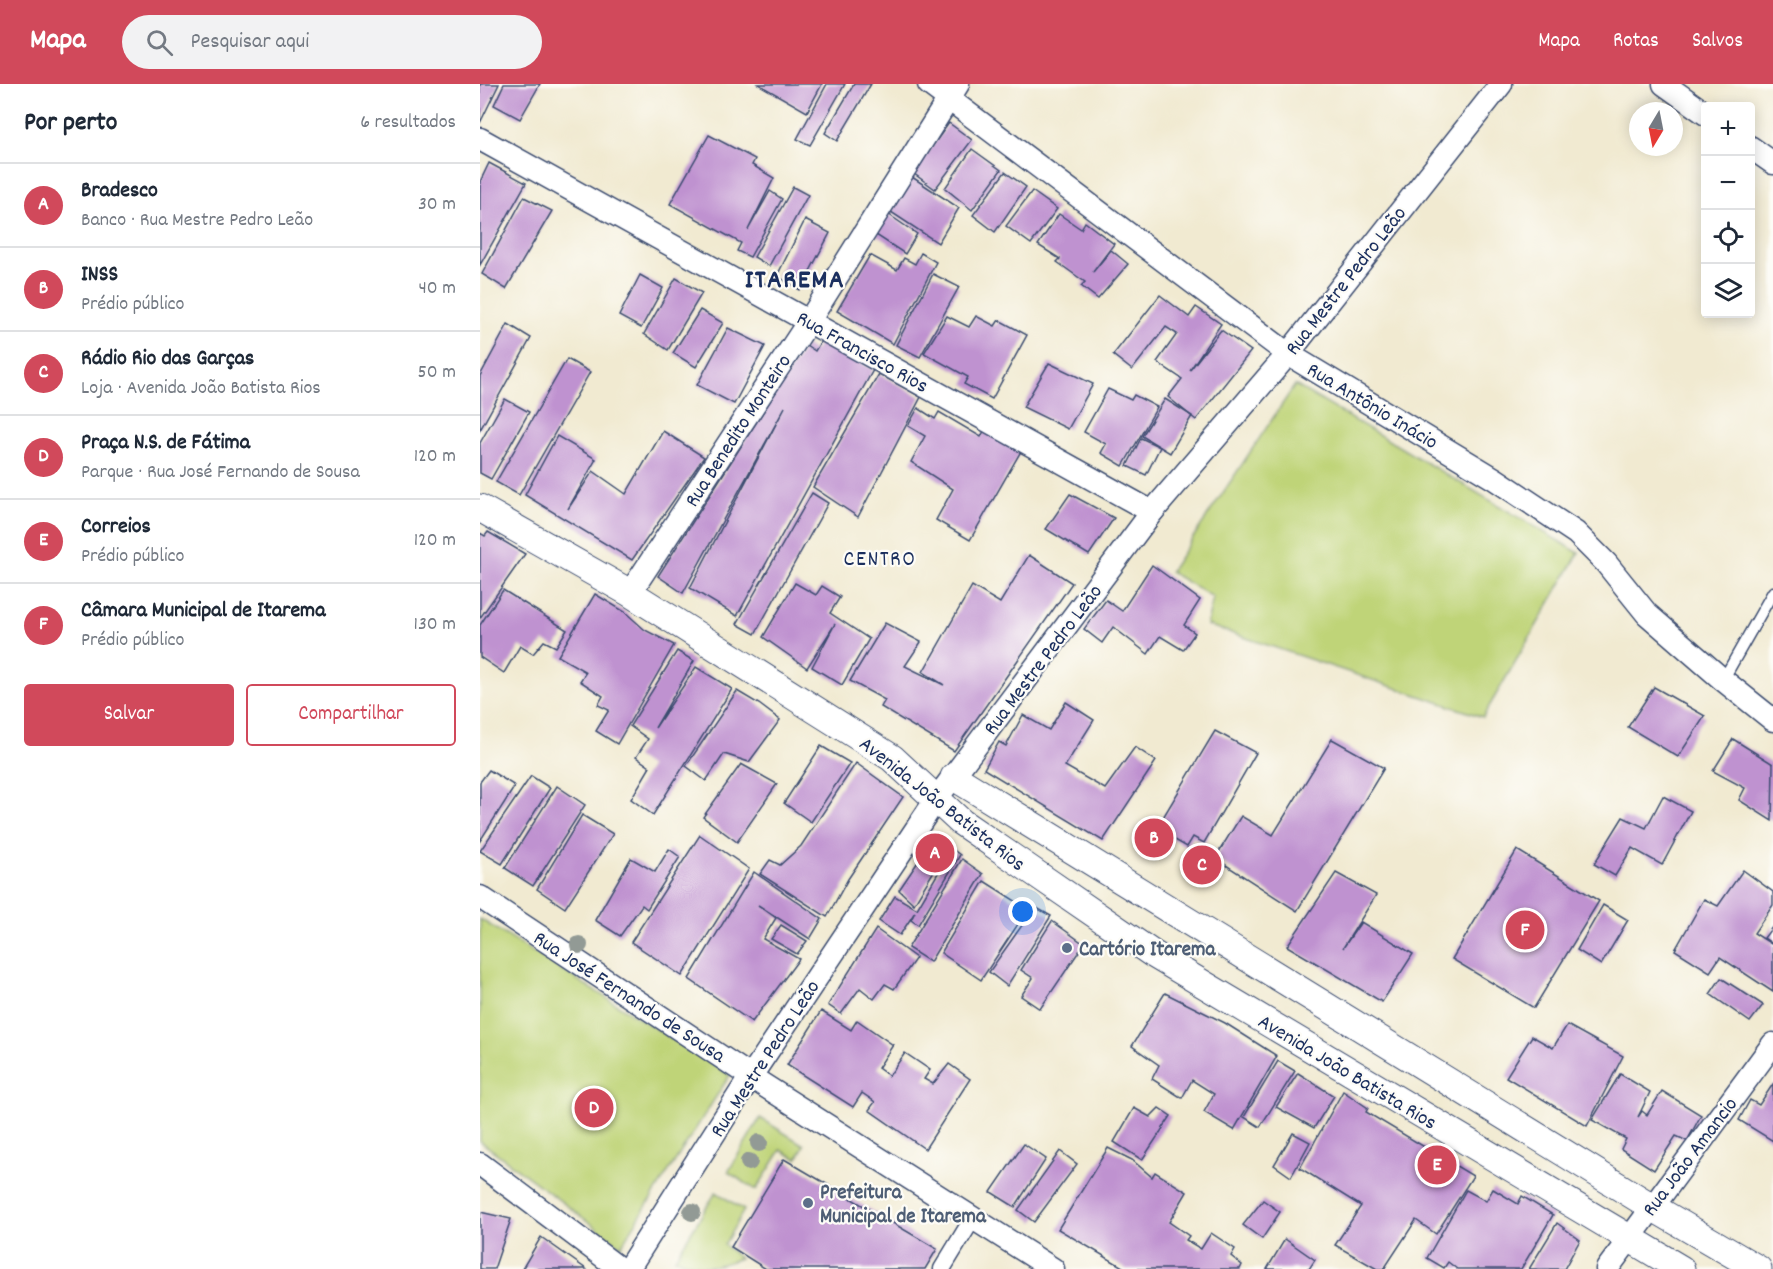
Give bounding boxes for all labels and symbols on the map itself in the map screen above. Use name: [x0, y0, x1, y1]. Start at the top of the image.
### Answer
north arrow: [1629, 102, 1683, 156]
street label: Rua Mestre Pedro Leão: [1279, 201, 1415, 363]
district label: ITAREMA: [745, 262, 845, 301]
street label: Rua Francisco Rios: [790, 305, 933, 402]
street label: Rua Benedito Monteiro: [679, 349, 800, 514]
street label: Rua Antônio Inácio: [1300, 357, 1443, 459]
district label: CENTRO: [844, 545, 916, 576]
street label: Rua Mestre Pedro Leão: [978, 579, 1111, 743]
street label: Avenida João Batista Rios: [855, 730, 1031, 876]
pin: B: [1134, 816, 1174, 861]
pin: A: [916, 830, 954, 876]
pin: C: [1182, 842, 1222, 888]
your location: [1008, 897, 1037, 926]
pin: F: [1506, 908, 1544, 952]
street label: Rua José Fernando de Sousa: [526, 925, 731, 1073]
place label: Cartório Itarema: [1079, 936, 1216, 966]
marker: Cartório Itarema: [1060, 941, 1074, 955]
street label: Rua Mestre Pedro Leão: [704, 975, 829, 1144]
street label: Avenida João Batista Rios: [1251, 1008, 1442, 1139]
pin: D: [574, 1086, 614, 1130]
street label: Rua João Amancio: [1636, 1092, 1746, 1224]
pin: E: [1418, 1142, 1456, 1188]
place label: Prefeitura Municipal de Itarema: [820, 1179, 987, 1233]
marker: Prefeitura Municipal de Itarema: [801, 1196, 815, 1210]

